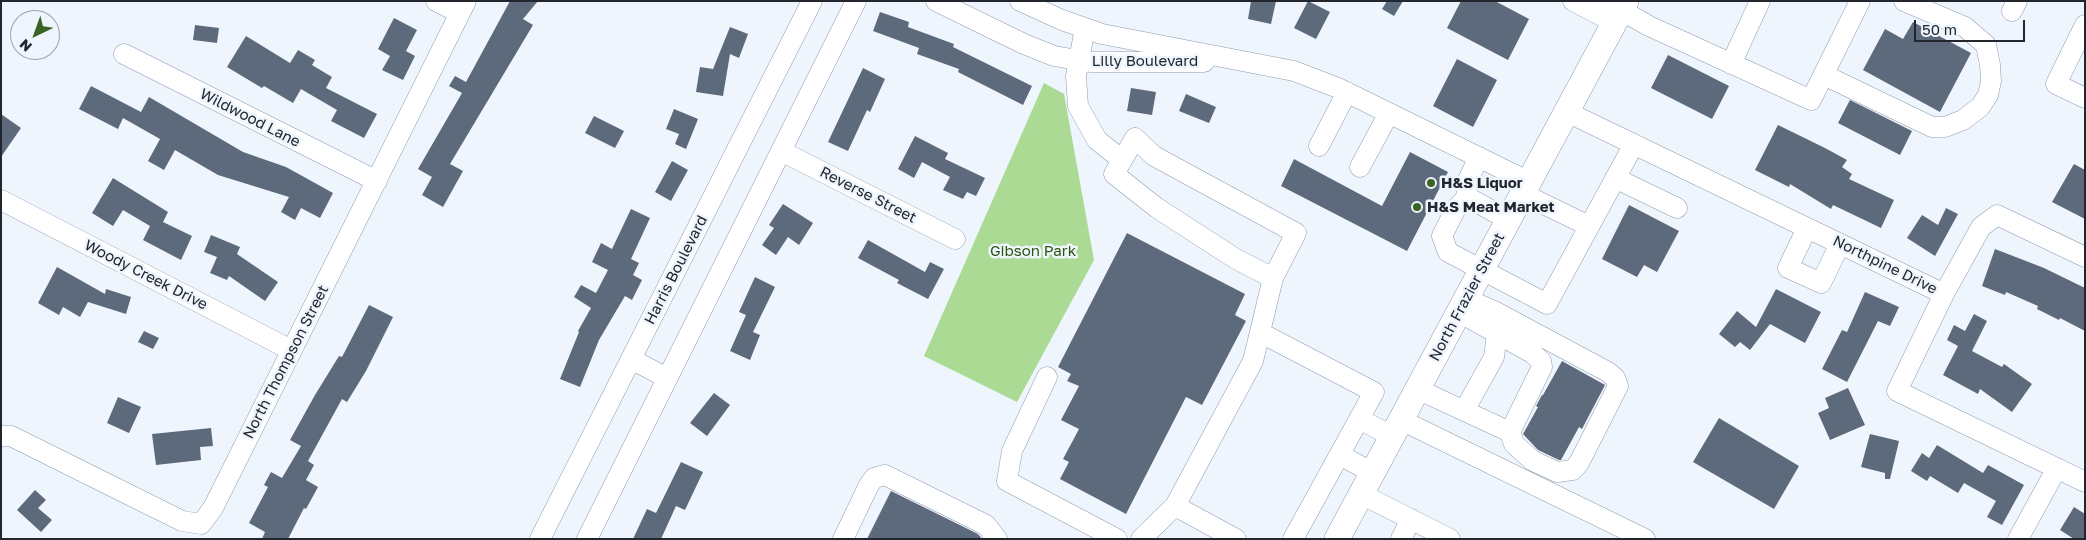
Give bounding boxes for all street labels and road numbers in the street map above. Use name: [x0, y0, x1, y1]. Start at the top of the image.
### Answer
street label: Lilly Boulevard: [1092, 52, 1198, 70]
street label: Wildwood Lane: [197, 85, 303, 151]
street label: Reverse Street: [817, 163, 919, 227]
street label: Harris Boulevard: [641, 213, 711, 327]
street label: North Frazier Street: [1425, 230, 1509, 364]
street label: Northpine Drive: [1830, 232, 1940, 298]
street label: Woody Creek Drive: [81, 236, 211, 314]
street label: North Thompson Street: [239, 282, 333, 442]

